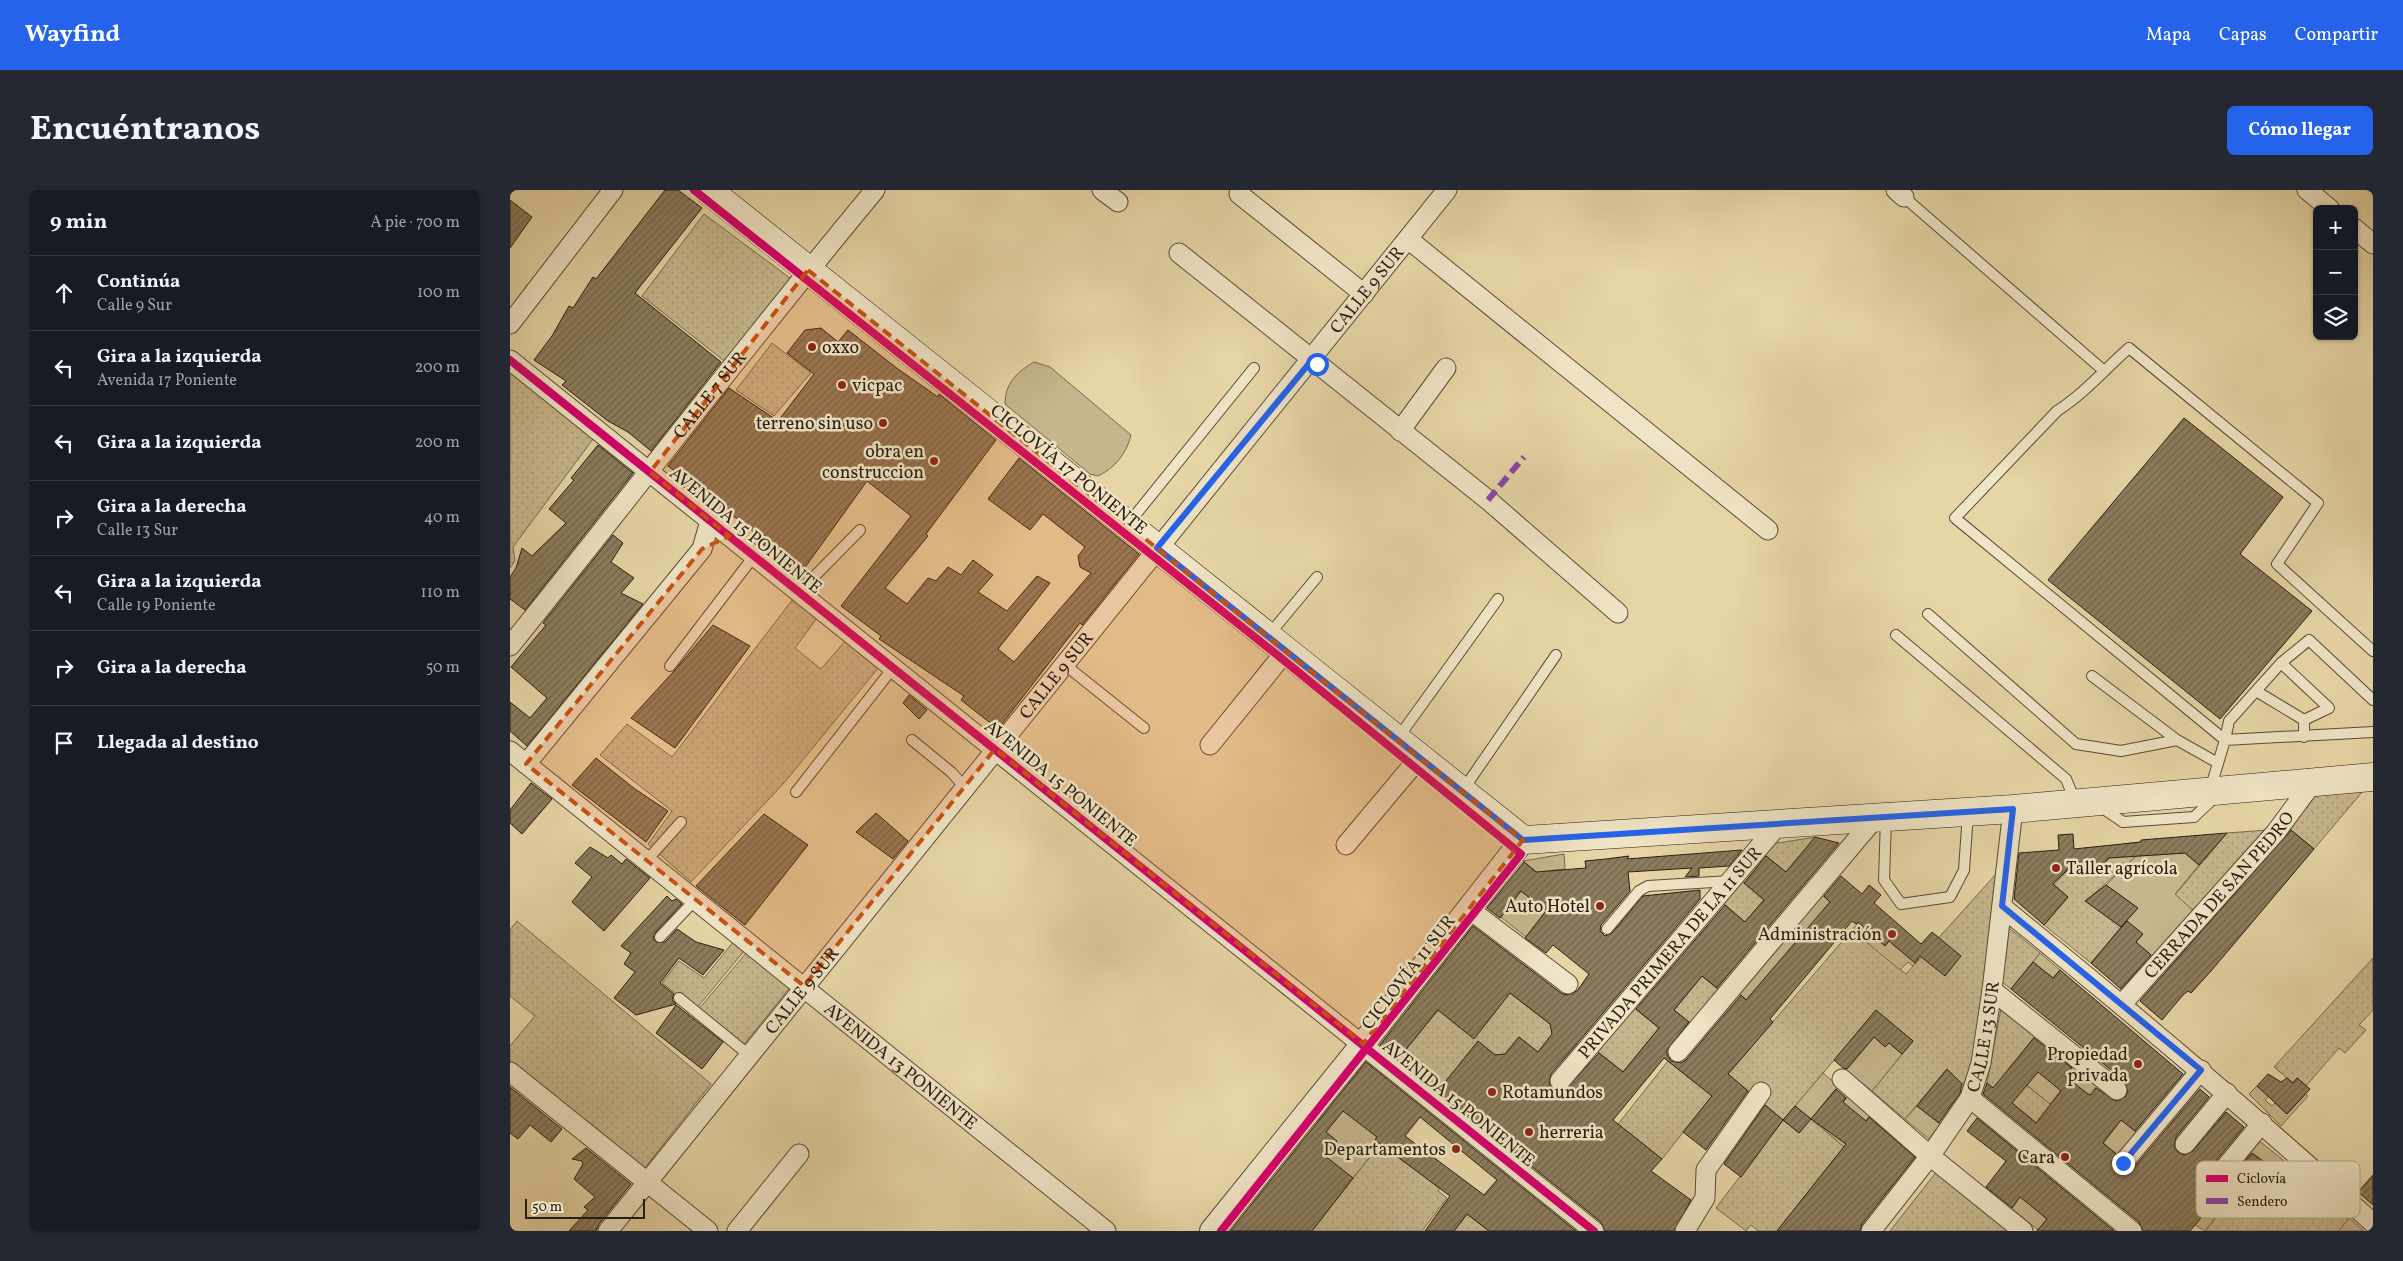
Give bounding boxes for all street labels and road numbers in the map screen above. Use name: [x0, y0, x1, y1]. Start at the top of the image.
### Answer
street label: CALLE 9 SUR: [1325, 241, 1411, 340]
street label: CALLE 7 SUR: [668, 346, 753, 445]
street label: CICLOVÍA 17 PONIENTE: [984, 399, 1152, 542]
street label: AVENIDA 15 PONIENTE: [664, 462, 827, 601]
street label: CALLE 9 SUR: [1014, 627, 1100, 725]
street label: AVENIDA 15 PONIENTE: [979, 715, 1142, 854]
street label: CERRADA DE SAN PEDRO: [2139, 807, 2301, 985]
street label: PRIVADA PRIMERA DE LA 11 SUR: [1573, 842, 1769, 1065]
street label: CICLOVÍA 11 SUR: [1356, 910, 1462, 1036]
street label: CALLE 9 SUR: [760, 942, 846, 1040]
street label: CALLE 13 SUR: [1961, 980, 2007, 1096]
street label: AVENIDA 13 PONIENTE: [818, 998, 982, 1137]
street label: AVENIDA 15 PONIENTE: [1377, 1035, 1540, 1174]

